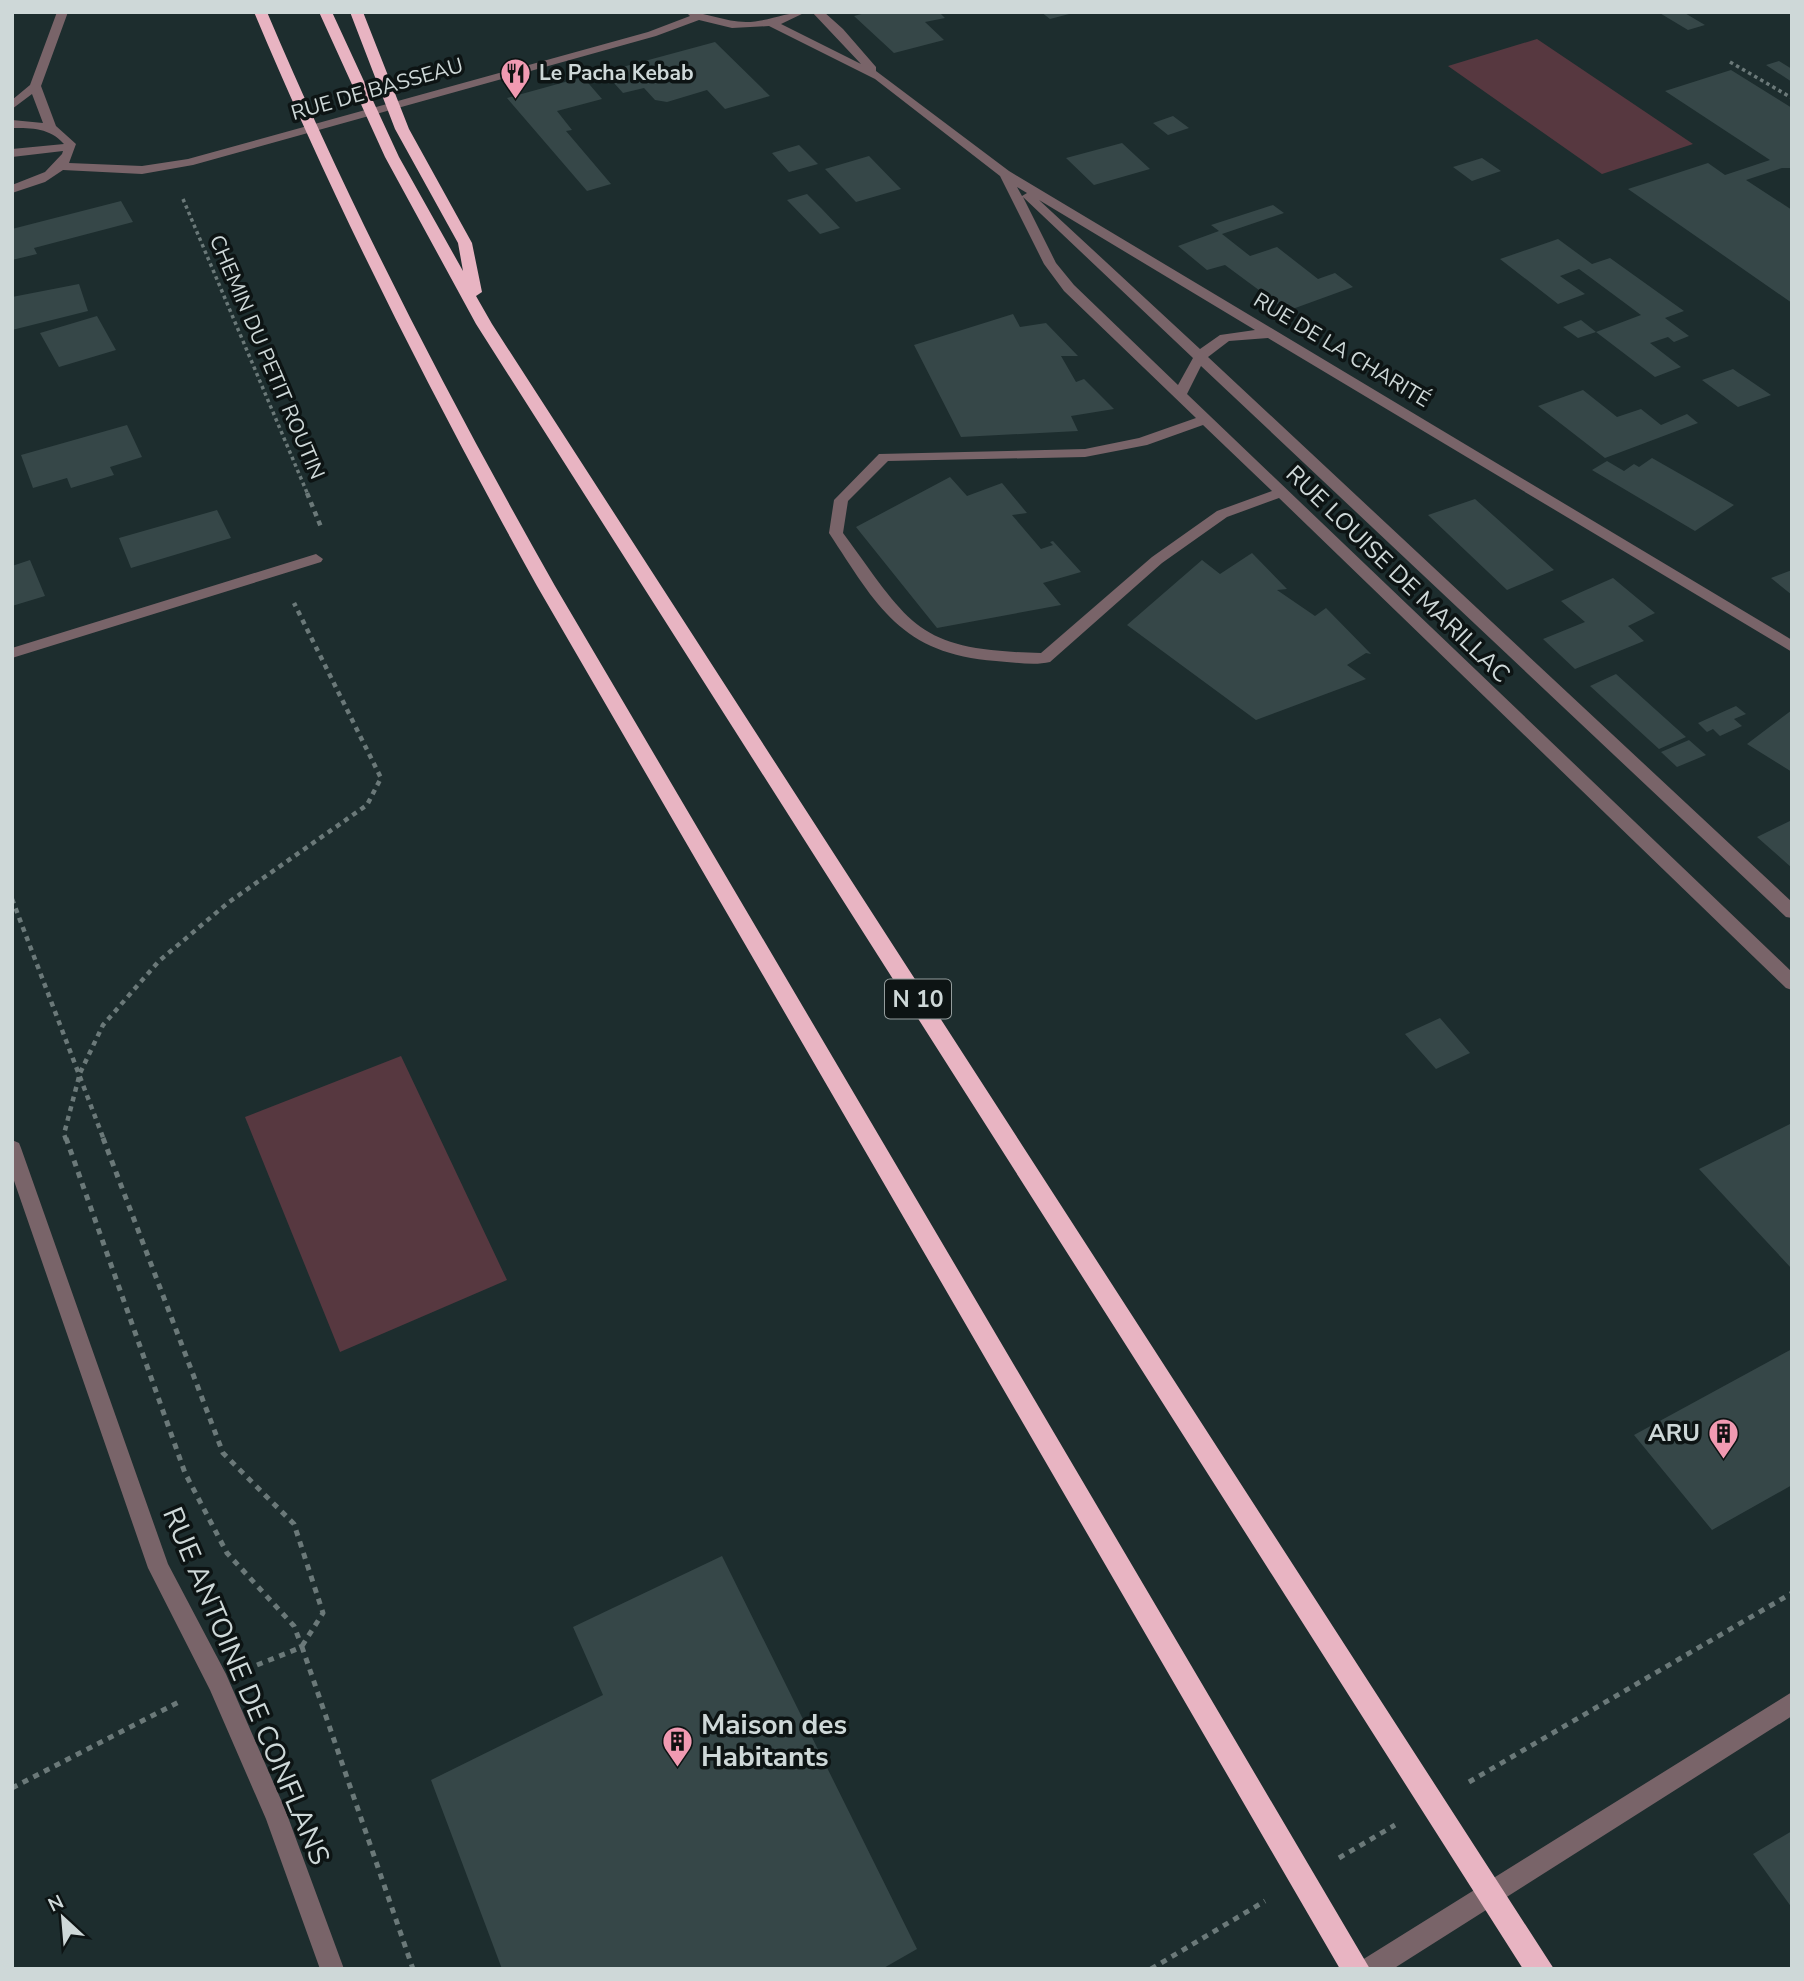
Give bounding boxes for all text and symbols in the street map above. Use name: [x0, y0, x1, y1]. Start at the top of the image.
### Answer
street label: RUE DE BASSEAU: [288, 51, 466, 127]
restaurant icon: Le Pacha Kebab: [499, 56, 533, 100]
place label: Le Pacha Kebab: [539, 59, 694, 87]
street label: CHEMIN DU PETIT ROUTIN: [203, 230, 331, 484]
street label: RUE DE LA CHARITÉ: [1248, 286, 1436, 414]
street label: RUE LOUISE DE MARILLAC: [1279, 458, 1517, 690]
road number: N 10: [885, 980, 951, 1018]
building icon: ARU: [1706, 1416, 1740, 1460]
place label: ARU: [1648, 1417, 1700, 1449]
street label: RUE ANTOINE DE CONFLANS: [153, 1501, 339, 1871]
place label: Maison des Habitants: [701, 1706, 847, 1776]
building icon: Maison des Habitants: [661, 1724, 695, 1768]
north arrow: [28, 1883, 98, 1953]
text: N: [44, 1889, 68, 1918]

